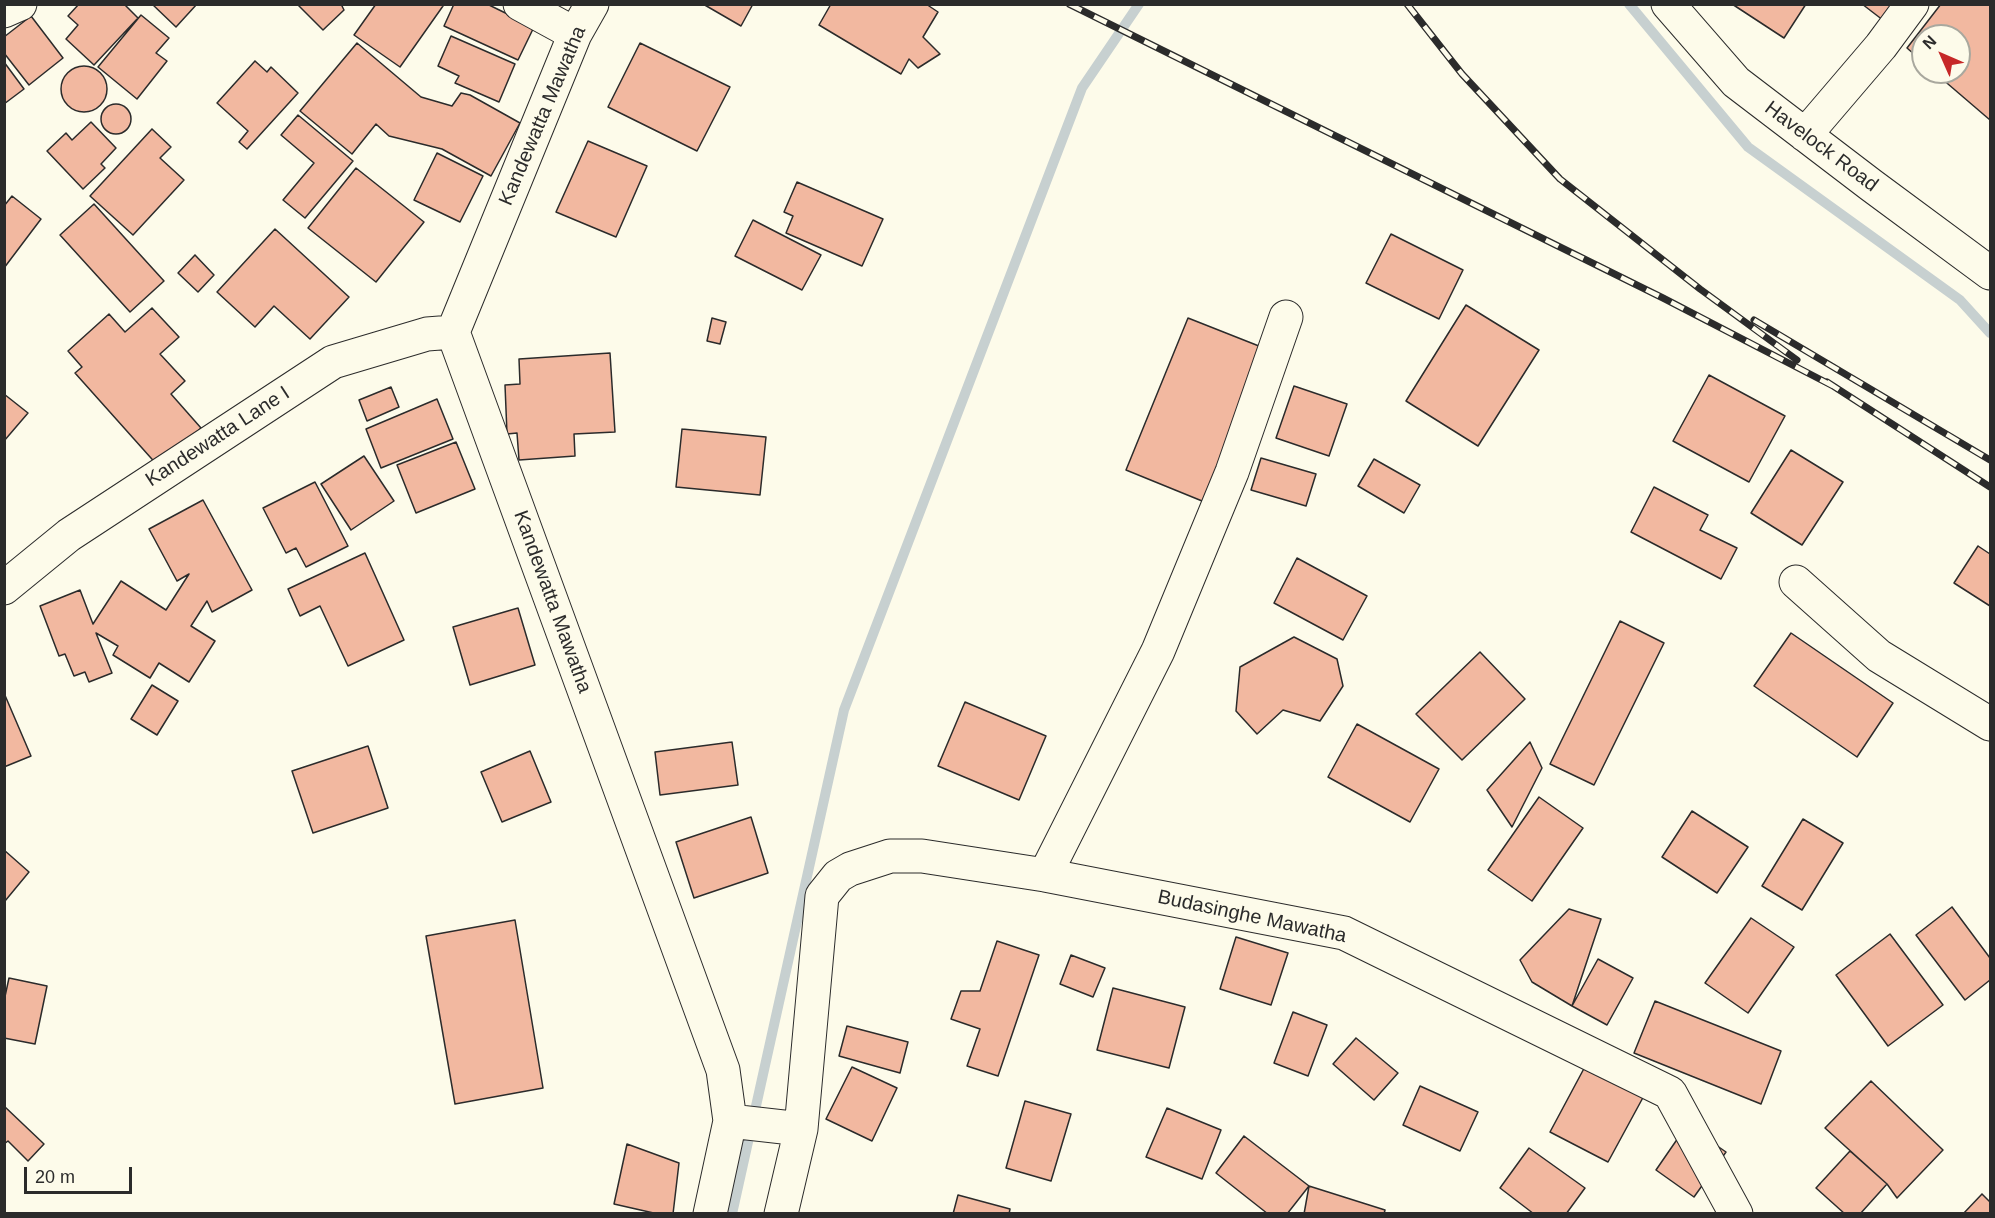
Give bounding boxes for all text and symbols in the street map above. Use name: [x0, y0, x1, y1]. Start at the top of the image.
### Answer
street label: Kandewatta Mawatha: [494, 23, 592, 209]
north arrow: [1911, 24, 1971, 84]
text: N: [1919, 32, 1939, 52]
street label: Havelock Road: [1760, 97, 1882, 197]
street label: Kandewatta Lane I: [142, 382, 294, 492]
street label: Kandewatta Mawatha: [508, 508, 596, 696]
street label: Budasinghe Mawatha: [1155, 885, 1349, 949]
scale bar: [27, 1155, 135, 1193]
text: 20 m: [35, 1167, 75, 1187]

